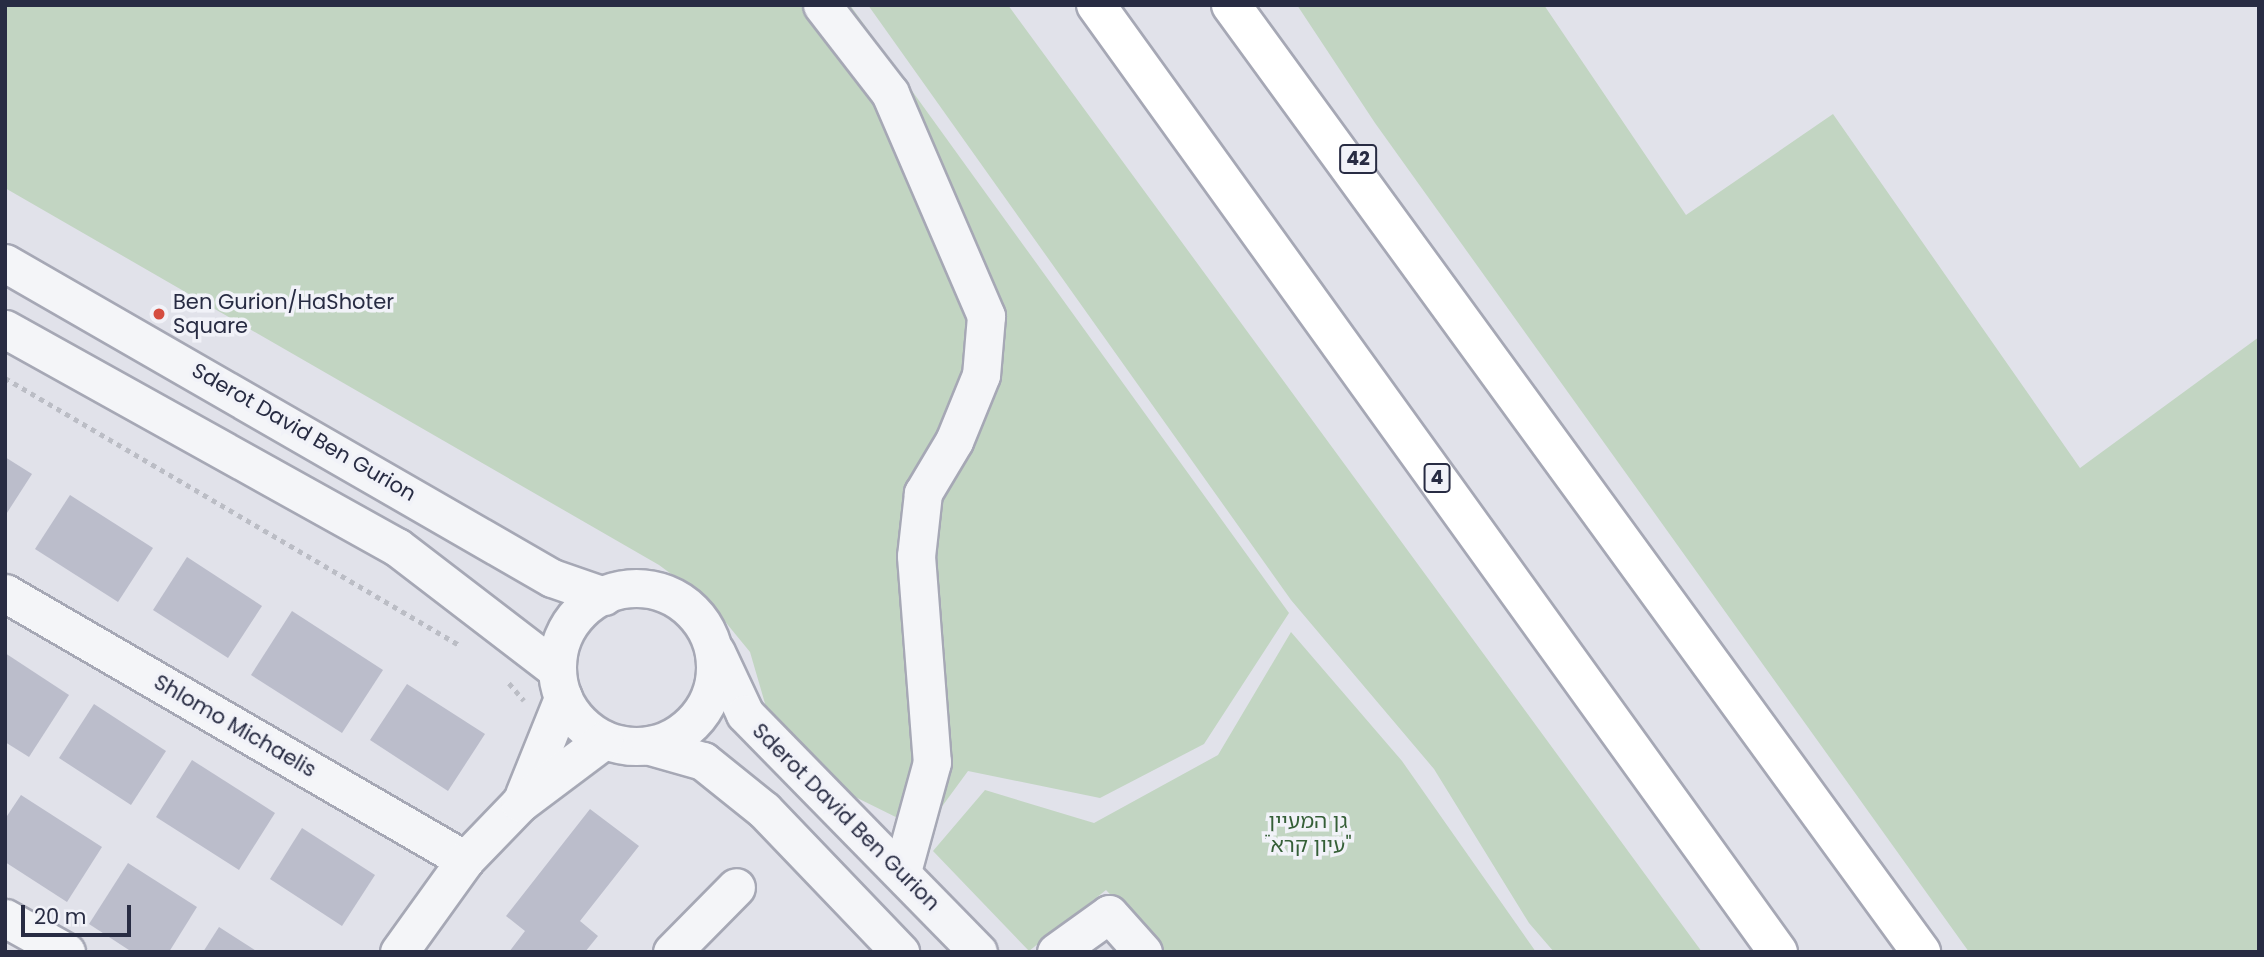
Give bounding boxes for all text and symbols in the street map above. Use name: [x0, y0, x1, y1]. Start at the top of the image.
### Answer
road number: 42: [1339, 144, 1377, 174]
place label: Ben Gurion/HaShoter Square: [173, 289, 394, 339]
marker: Ben Gurion/HaShoter Square: [151, 306, 167, 322]
street label: Sderot David Ben Gurion: [188, 357, 420, 507]
road number: 4: [1423, 463, 1451, 494]
street label: Shlomo Michaelis: [149, 669, 321, 783]
street label: Sderot David Ben Gurion: [747, 718, 945, 916]
park label: גן המעיין "עיון קרא": [1264, 808, 1352, 858]
scale bar: [24, 890, 135, 934]
text: 20 m: [34, 902, 87, 931]

